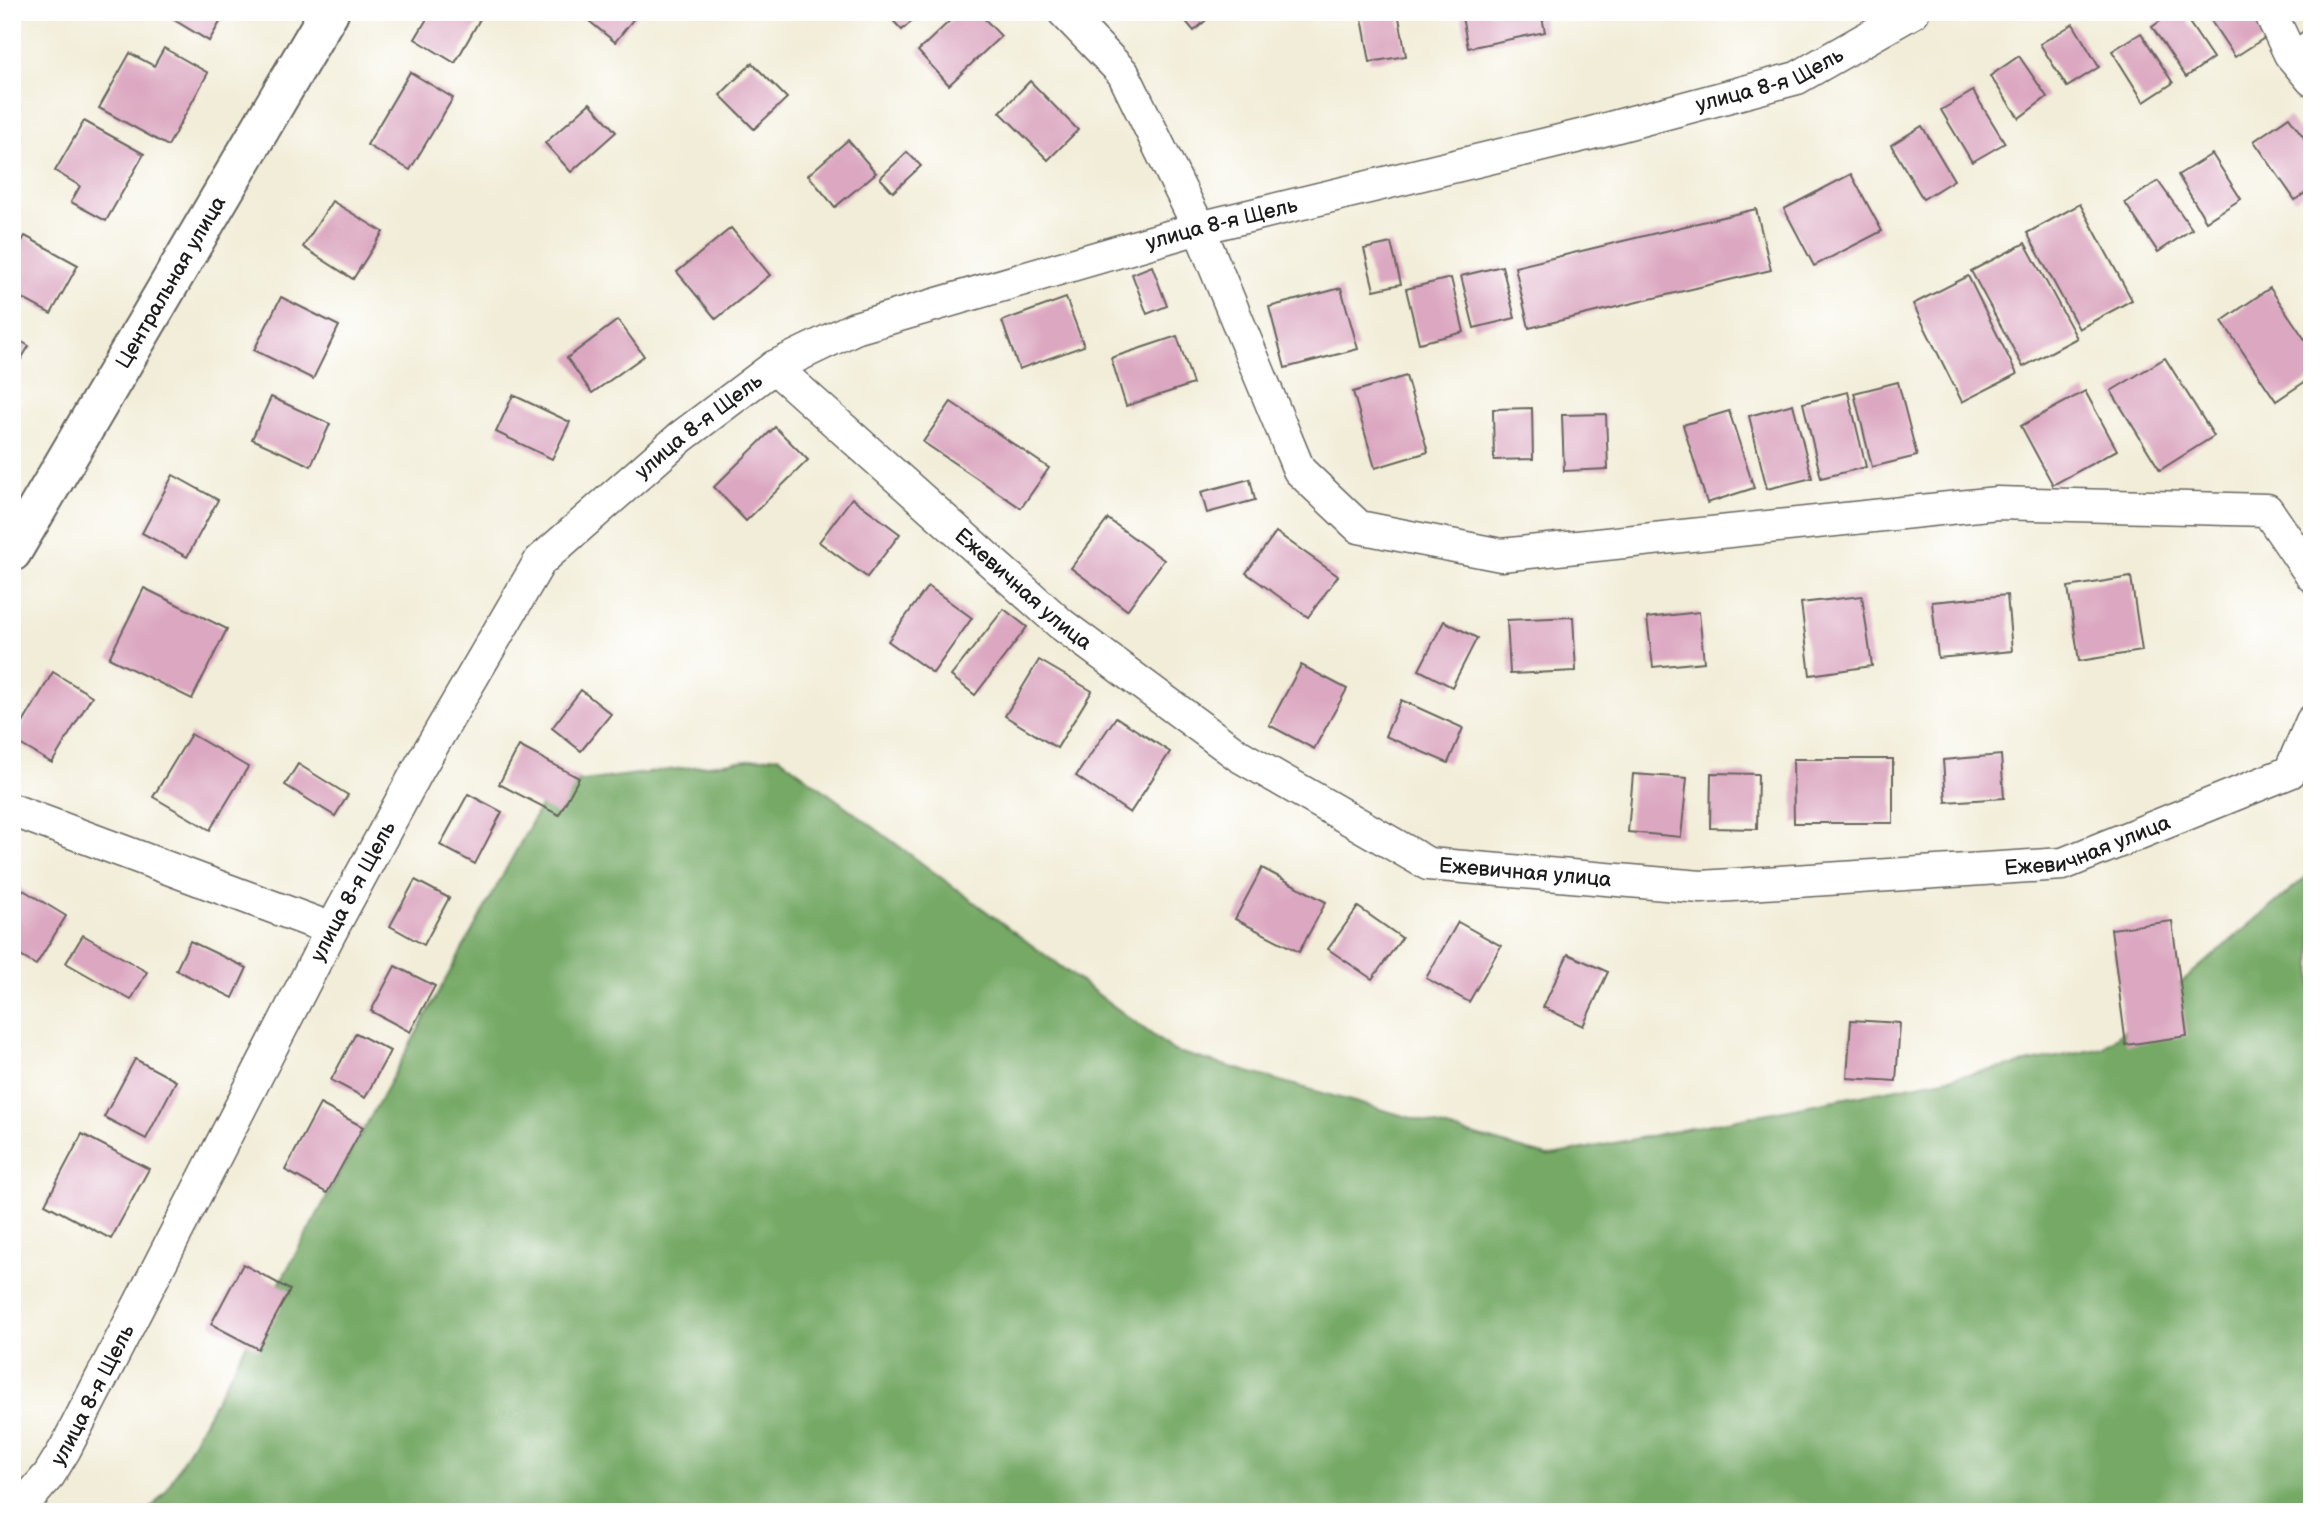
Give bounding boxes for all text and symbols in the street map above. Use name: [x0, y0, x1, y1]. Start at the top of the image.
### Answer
street label: улица 8-я Щель: [1693, 42, 1848, 117]
street label: Центральная улица: [110, 191, 231, 373]
street label: улица 8-я Щель: [1143, 192, 1300, 255]
street label: улица 8-я Щель: [630, 368, 768, 484]
street label: Ежевичная улица: [950, 523, 1097, 655]
street label: Ежевичная улица: [2003, 809, 2174, 880]
street label: улица 8-я Щель: [305, 816, 401, 966]
street label: Ежевичная улица: [1438, 852, 1613, 892]
street label: улица 8-я Щель: [45, 1320, 140, 1470]

